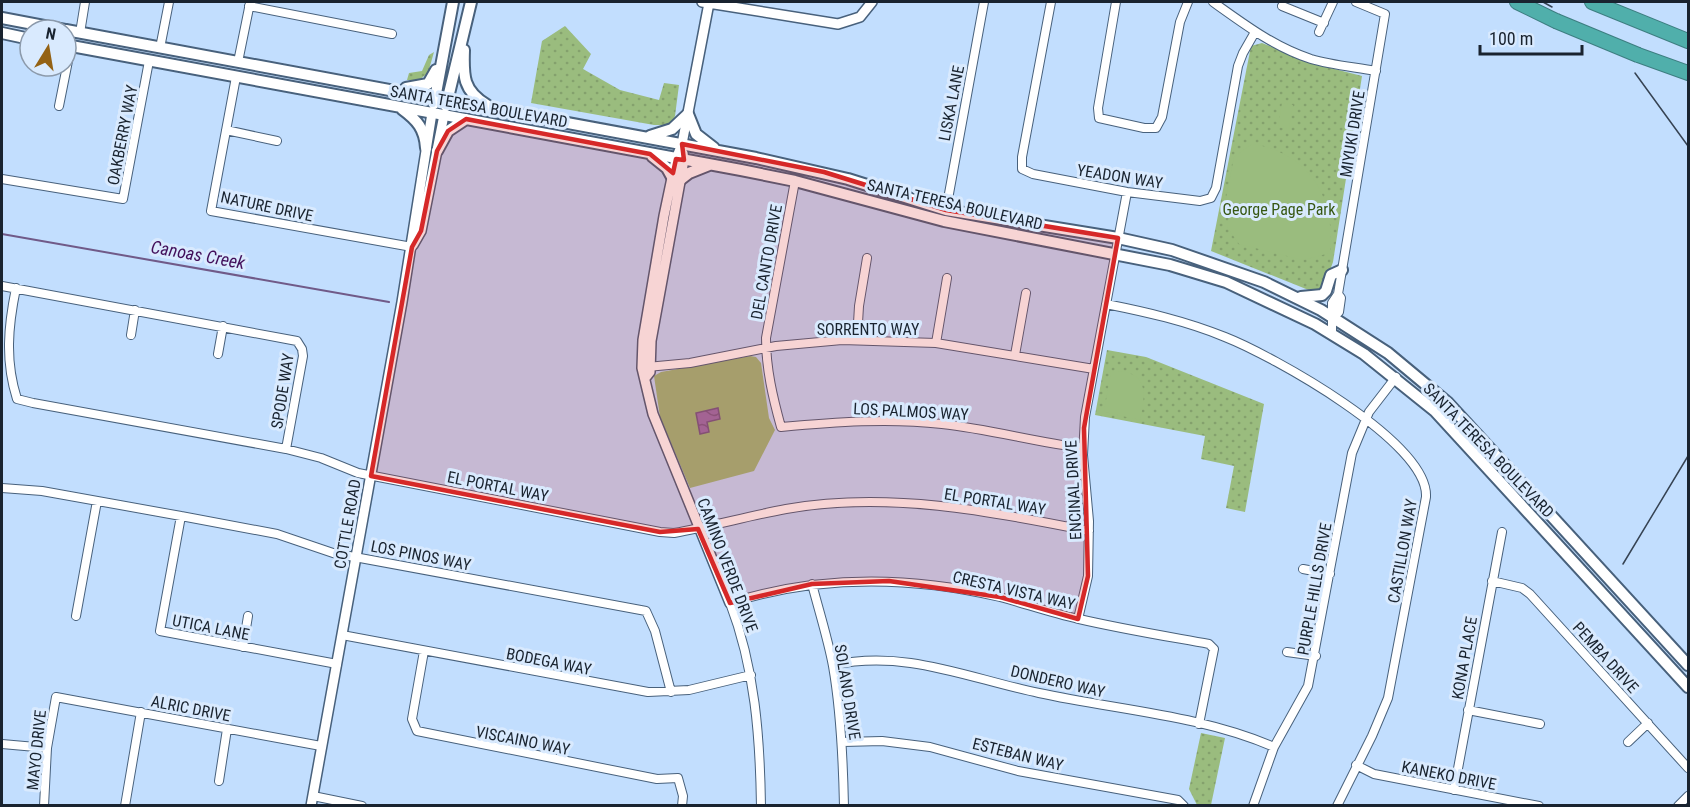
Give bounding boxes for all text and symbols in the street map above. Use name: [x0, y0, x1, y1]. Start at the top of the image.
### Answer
north arrow: [18, 18, 78, 78]
scale bar: [1480, 18, 1582, 56]
text: N: [44, 24, 57, 44]
text: 100 m: [1489, 28, 1533, 49]
street label: LISKA LANE: [935, 64, 968, 142]
street label: SANTA TERESA BOULEVARD: [389, 82, 569, 131]
street label: OAKBERRY WAY: [103, 83, 142, 187]
street label: MIYUKI DRIVE: [1336, 89, 1369, 179]
street label: YEADON WAY: [1076, 160, 1165, 193]
street label: SANTA TERESA BOULEVARD: [865, 175, 1045, 234]
street label: NATURE DRIVE: [219, 187, 315, 226]
park label: George Page Park: [1223, 200, 1336, 219]
street label: DEL CANTO DRIVE: [747, 203, 786, 321]
water label: Canoas Creek: [149, 236, 248, 273]
street label: SORRENTO WAY: [817, 320, 920, 339]
street label: SPODE WAY: [267, 351, 298, 430]
street label: SANTA TERESA BOULEVARD: [1419, 379, 1558, 522]
street label: LOS PALMOS WAY: [853, 399, 970, 424]
street label: ENCINAL DRIVE: [1061, 439, 1086, 540]
street label: EL PORTAL WAY: [446, 467, 551, 506]
street label: COTTLE ROAD: [330, 478, 365, 570]
street label: EL PORTAL WAY: [943, 484, 1048, 519]
street label: CAMINO VERDE DRIVE: [693, 495, 762, 635]
street label: CASTILLON WAY: [1384, 497, 1421, 605]
street label: PURPLE HILLS DRIVE: [1293, 521, 1335, 657]
street label: LOS PINOS WAY: [369, 536, 473, 575]
street label: CRESTA VISTA WAY: [951, 567, 1078, 614]
street label: UTICA LANE: [171, 611, 251, 644]
street label: KONA PLACE: [1448, 615, 1481, 701]
street label: PEMBA DRIVE: [1569, 618, 1643, 697]
street label: SOLANO DRIVE: [831, 643, 864, 741]
street label: BODEGA WAY: [505, 644, 594, 679]
street label: DONDERO WAY: [1009, 661, 1108, 702]
street label: ALRIC DRIVE: [150, 691, 232, 726]
street label: MAYO DRIVE: [23, 709, 50, 791]
street label: VISCAINO WAY: [474, 722, 572, 759]
street label: ESTEBAN WAY: [971, 734, 1066, 775]
street label: KANEKO DRIVE: [1400, 757, 1498, 794]

